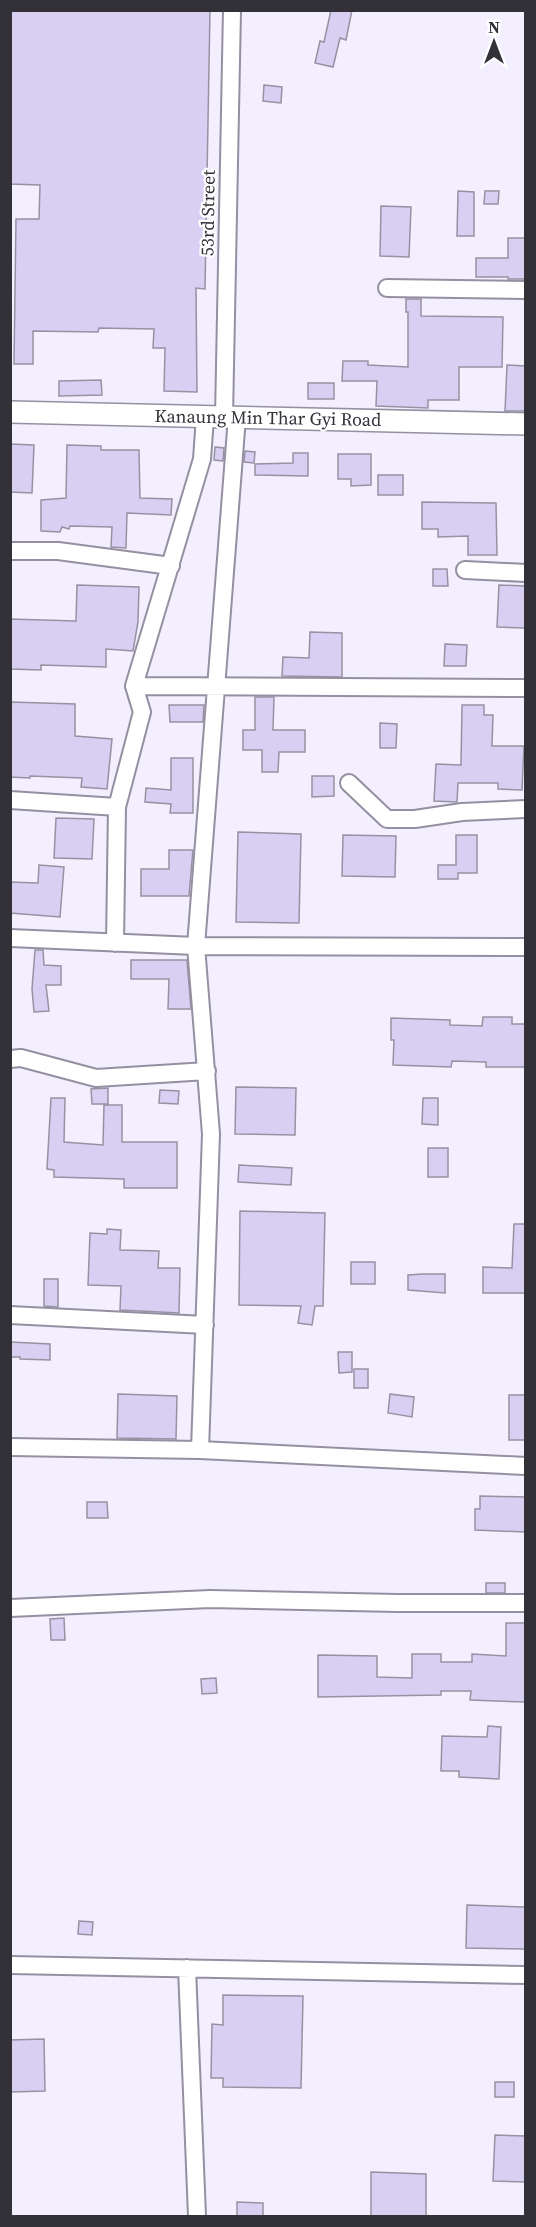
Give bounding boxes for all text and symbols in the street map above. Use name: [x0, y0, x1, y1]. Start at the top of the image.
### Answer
north arrow: [464, 12, 524, 72]
text: N: [488, 16, 500, 38]
street label: 53rd Street: [194, 169, 221, 256]
street label: Kanaung Min Thar Gyi Road: [154, 403, 382, 432]

